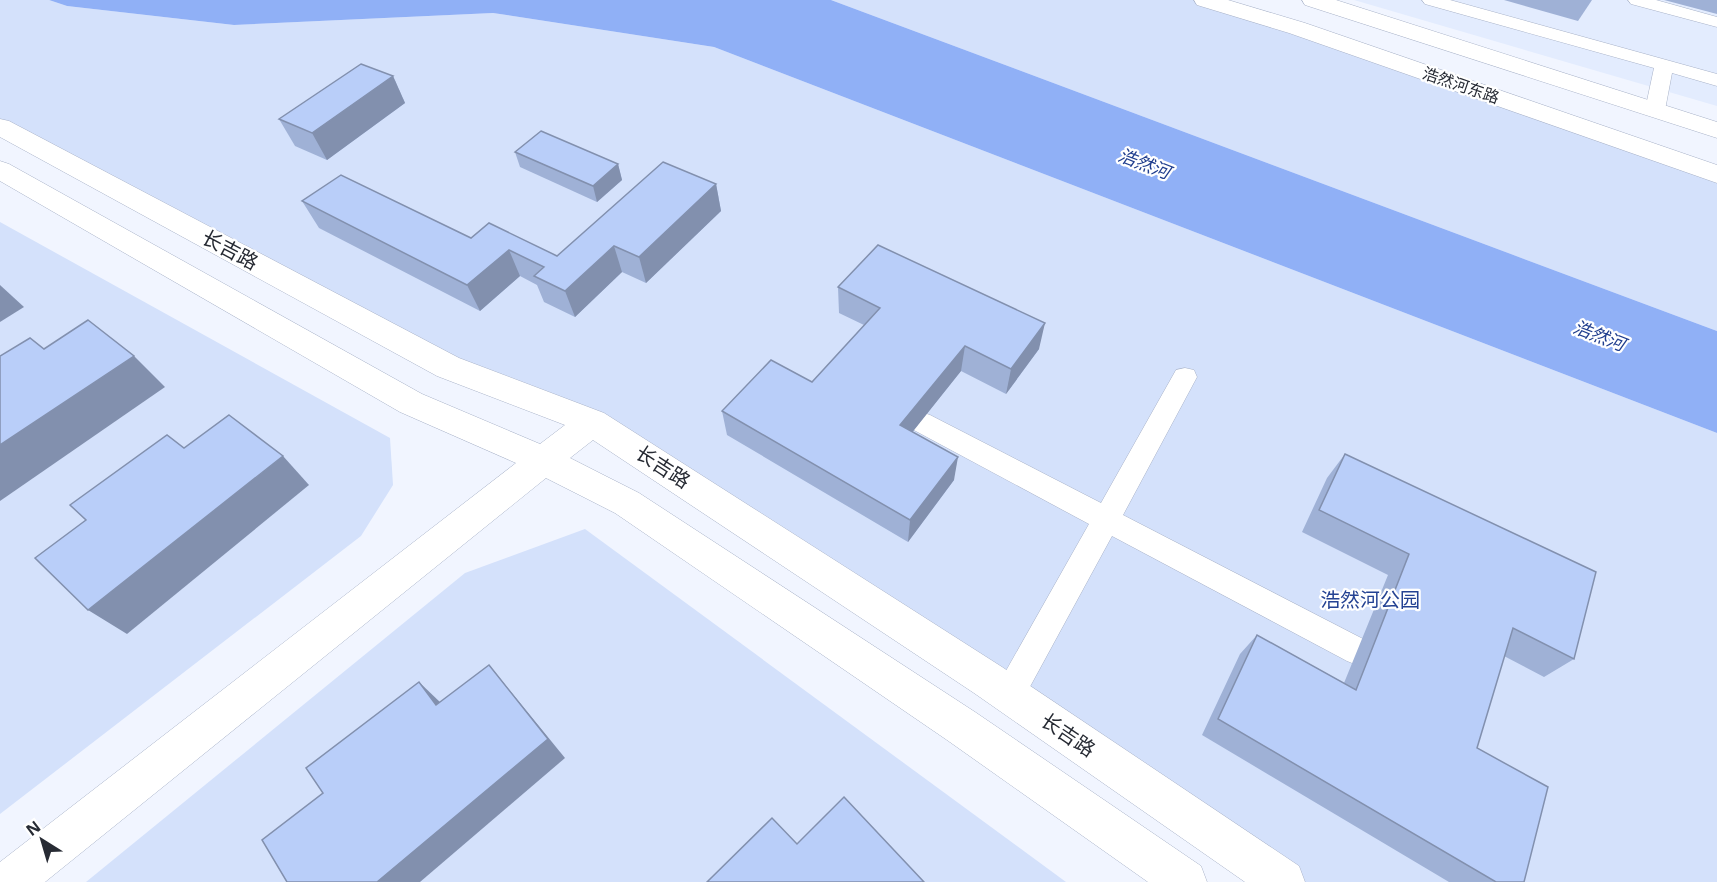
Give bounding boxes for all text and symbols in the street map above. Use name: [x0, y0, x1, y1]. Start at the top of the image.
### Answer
street label: 浩然河东路: [1420, 62, 1502, 108]
water label: 浩然河: [1115, 142, 1177, 185]
street label: 长吉路: [197, 224, 263, 276]
water label: 浩然河: [1570, 314, 1632, 357]
street label: 长吉路: [631, 439, 696, 494]
park label: 浩然河公园: [1320, 586, 1420, 613]
street label: 长吉路: [1036, 707, 1101, 763]
north arrow: [12, 810, 72, 870]
text: N: [21, 815, 45, 841]

